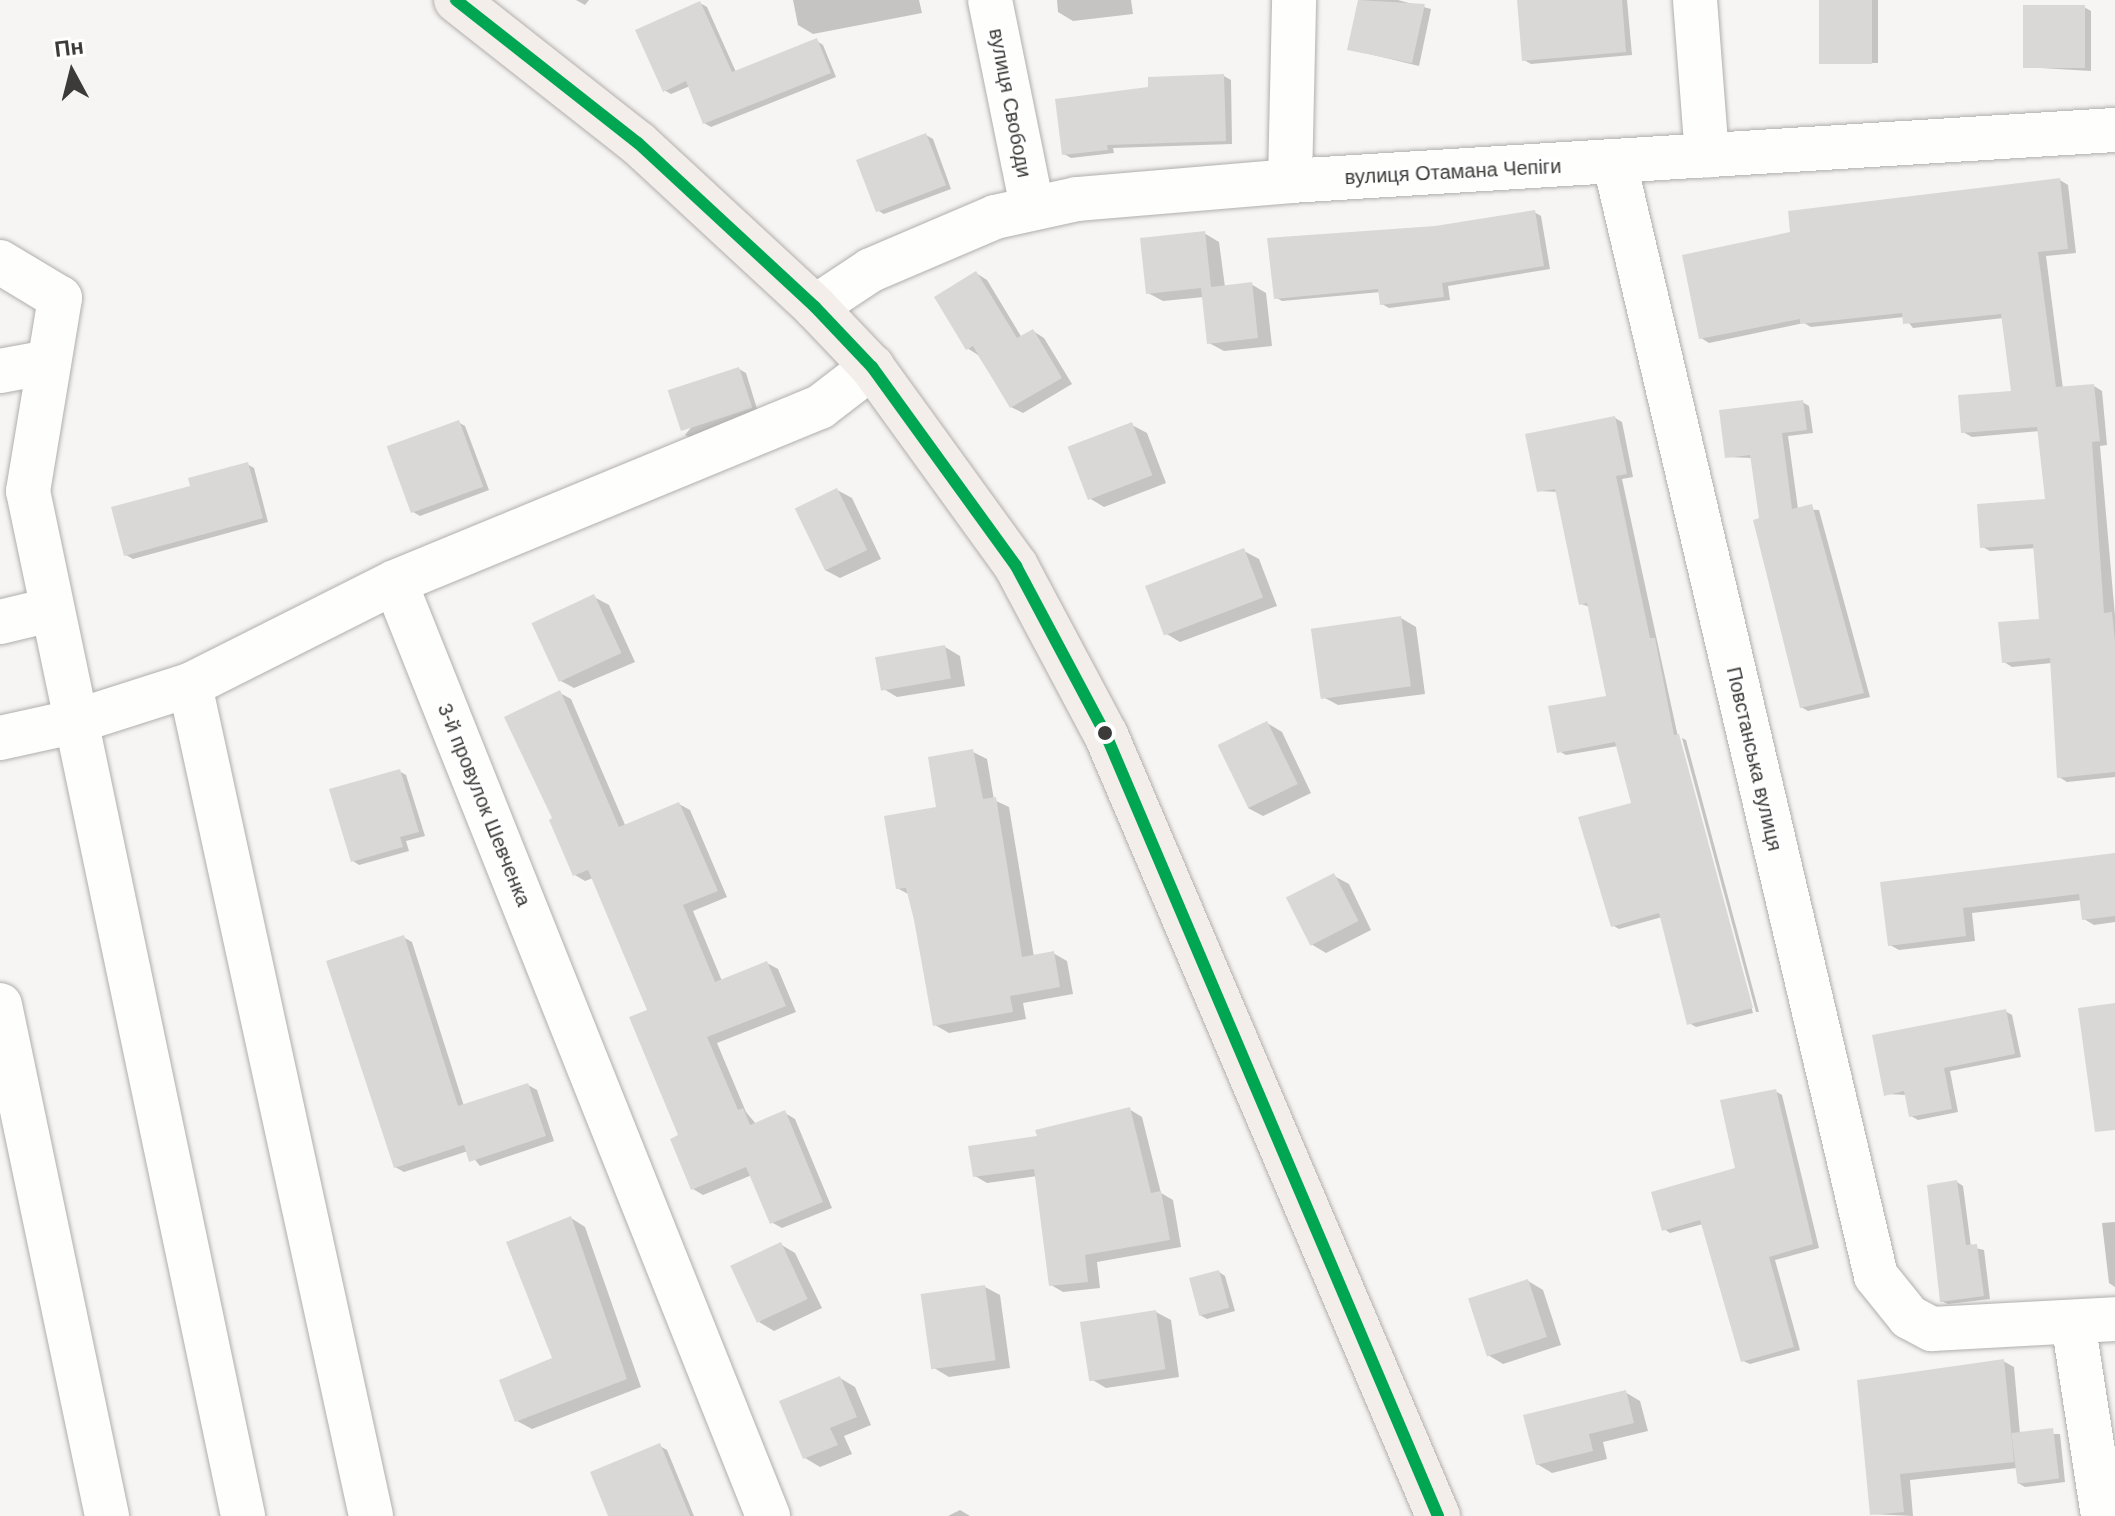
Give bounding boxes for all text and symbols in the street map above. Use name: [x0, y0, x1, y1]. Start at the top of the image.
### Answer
street label: вулиця Свободи: [984, 26, 1036, 180]
north arrow: [32, 32, 112, 112]
text: Пн: [53, 34, 85, 62]
street label: вулиця Отамана Чепіги: [1344, 154, 1562, 190]
street label: Повстанська вулиця: [1721, 665, 1787, 853]
street label: 3-й провулок Шевченка: [432, 700, 536, 910]
unlabelled marker: [1097, 725, 1113, 741]

